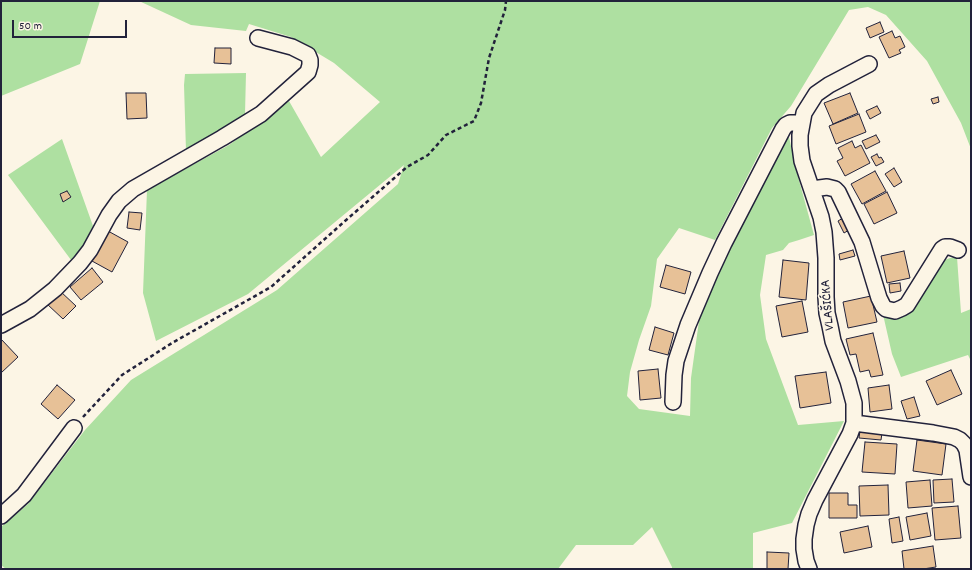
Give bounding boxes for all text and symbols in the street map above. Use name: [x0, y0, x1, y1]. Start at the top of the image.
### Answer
scale bar: [14, 12, 129, 38]
text: 50 m: [19, 18, 42, 35]
street label: VLAŠIĆKA: [818, 279, 840, 331]

